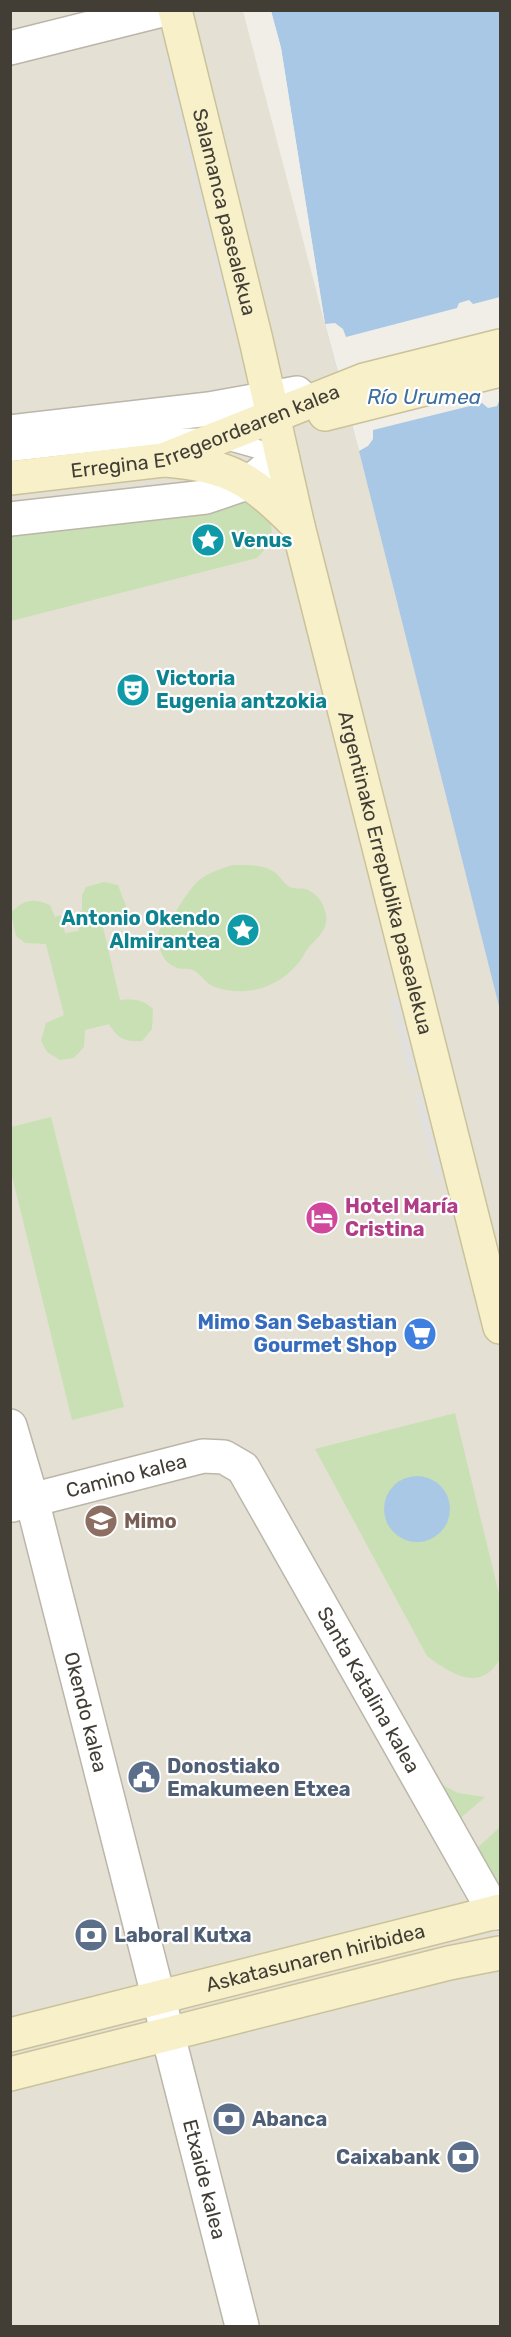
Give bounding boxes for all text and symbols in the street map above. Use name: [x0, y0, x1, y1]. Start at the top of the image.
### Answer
street label: Salamanca pasealekua: [188, 106, 262, 318]
street label: Erregina Erregeordearen kalea: [69, 379, 343, 483]
water label: Río Urumea: [367, 384, 481, 409]
place icon: Venus: [190, 522, 226, 558]
place label: Venus: [231, 528, 292, 552]
place label: Victoria Eugenia antzokia: [156, 666, 327, 713]
theatre icon: Victoria Eugenia antzokia: [115, 672, 151, 708]
street label: Argentinako Errepublika pasealekua: [333, 708, 438, 1037]
place label: Antonio Okendo Almirantea: [61, 906, 220, 953]
place icon: Antonio Okendo Almirantea: [225, 912, 261, 948]
place label: Hotel María Cristina: [345, 1194, 458, 1241]
hotel icon: Hotel María Cristina: [304, 1200, 340, 1236]
place label: Mimo San Sebastian Gourmet Shop: [197, 1310, 397, 1357]
supermarket icon: Mimo San Sebastian Gourmet Shop: [402, 1316, 438, 1352]
street label: Camino kalea: [63, 1449, 189, 1503]
school or university icon: Mimo: [83, 1503, 119, 1539]
place label: Mimo: [124, 1509, 177, 1533]
street label: Santa Katalina kalea: [312, 1602, 425, 1777]
street label: Okendo kalea: [59, 1649, 113, 1775]
place label: Donostiako Emakumeen Etxea: [167, 1754, 351, 1801]
public building icon: Donostiako Emakumeen Etxea: [126, 1759, 162, 1795]
bank icon: Laboral Kutxa: [73, 1917, 109, 1953]
street label: Askatasunaren hiribidea: [203, 1918, 427, 1997]
place label: Laboral Kutxa: [114, 1923, 252, 1947]
bank icon: Abanca: [211, 2101, 247, 2137]
place label: Abanca: [252, 2107, 327, 2131]
street label: Etxaide kalea: [178, 2117, 231, 2242]
bank icon: Caixabank: [445, 2139, 481, 2175]
place label: Caixabank: [336, 2145, 440, 2169]

